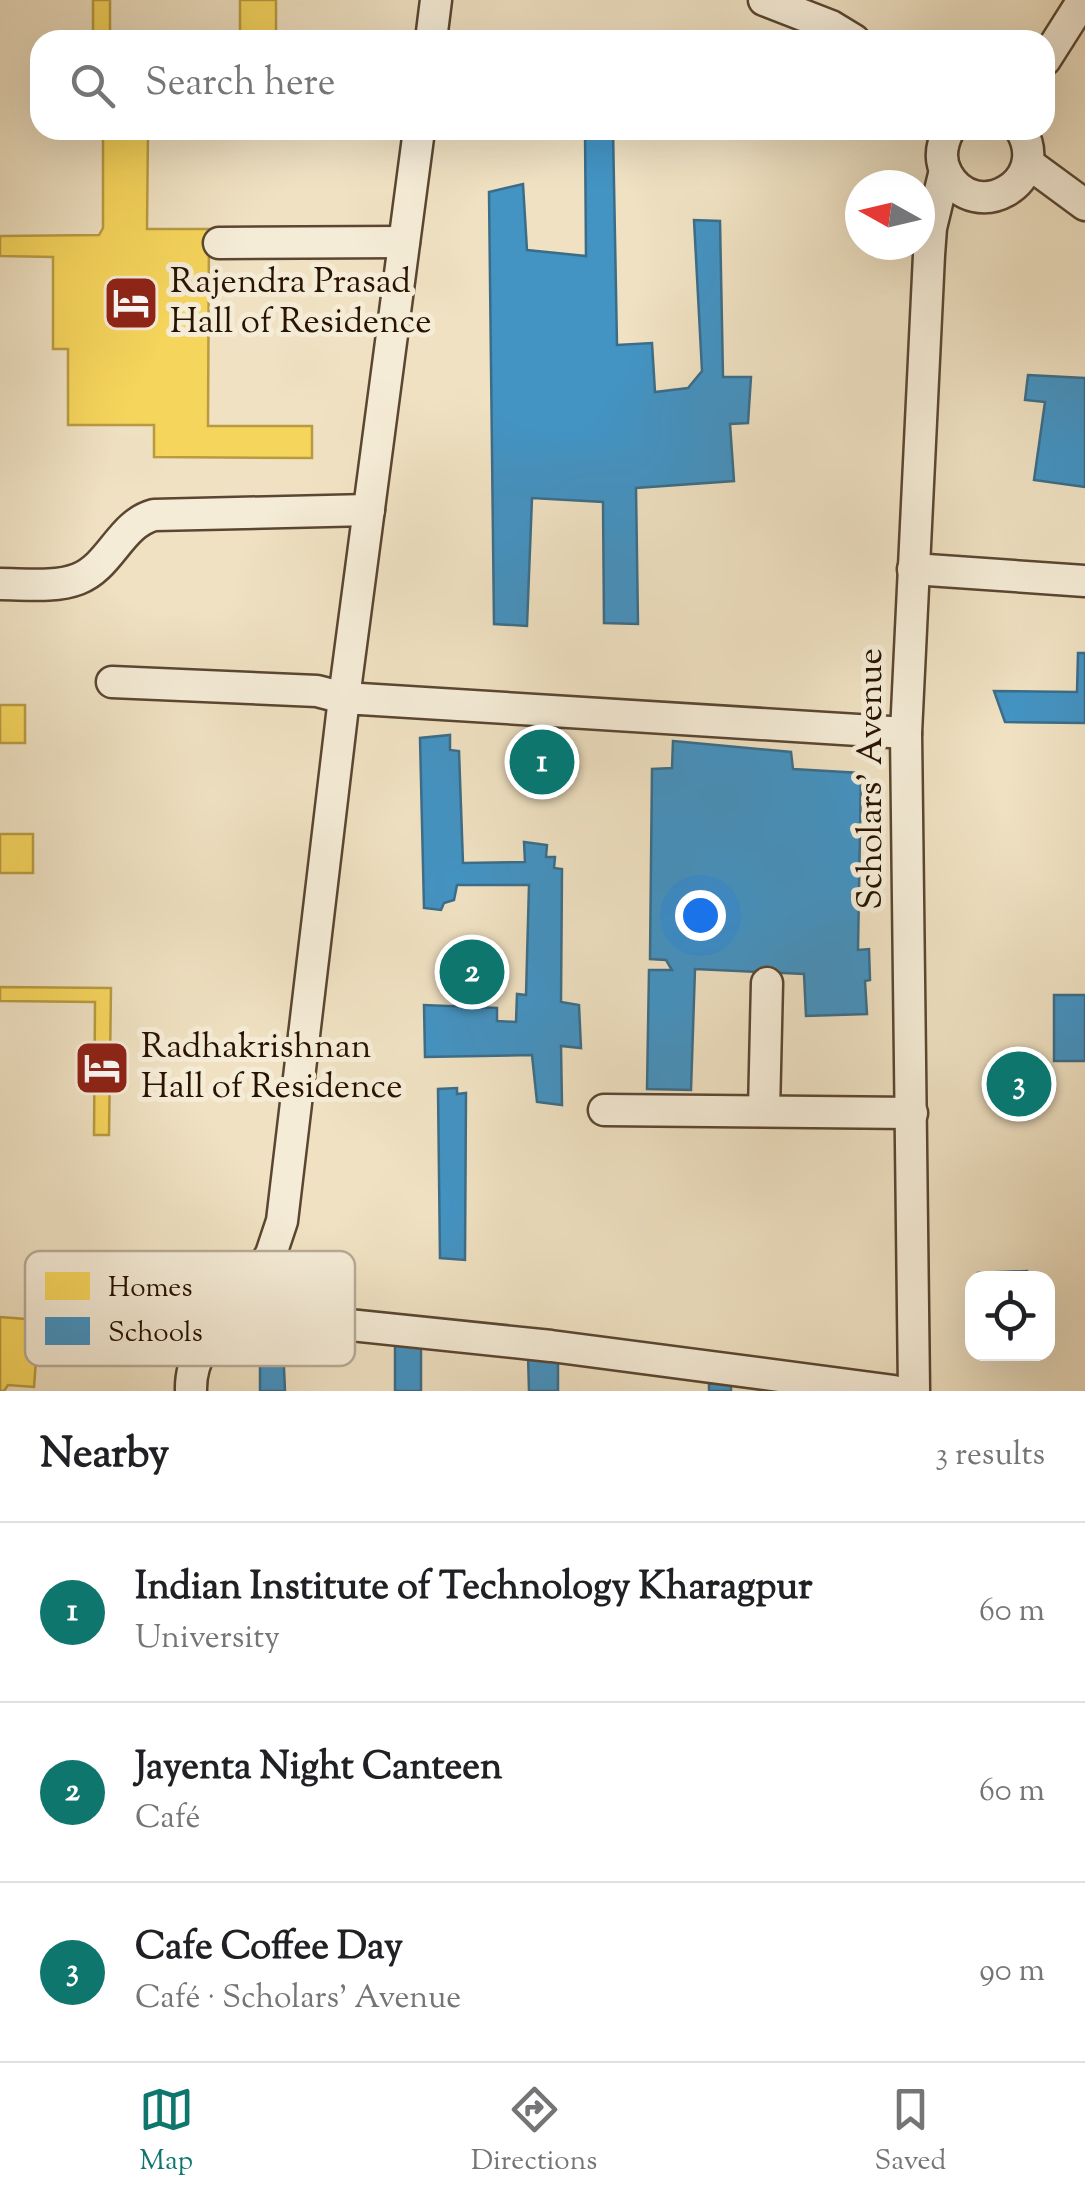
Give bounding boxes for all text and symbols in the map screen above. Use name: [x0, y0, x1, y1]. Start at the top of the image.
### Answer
search box: [30, 30, 1055, 140]
icon: search: [65, 58, 120, 113]
text: Search here: [145, 58, 336, 112]
north arrow: [845, 170, 935, 260]
place label: Rajendra Prasad Hall of Residence: [170, 258, 432, 349]
hotel icon: Rajendra Prasad Hall of Residence: [101, 273, 161, 333]
street label: Scholars' Avenue: [847, 648, 898, 910]
pin: 1: [510, 724, 574, 800]
your location: [675, 890, 726, 941]
pin: 2: [440, 934, 504, 1010]
place label: Radhakrishnan Hall of Residence: [141, 1023, 403, 1114]
hotel icon: Radhakrishnan Hall of Residence: [72, 1038, 132, 1098]
pin: 3: [986, 1046, 1052, 1122]
legend: [25, 1251, 355, 1366]
text: Homes: [108, 1269, 192, 1309]
map controls: [965, 1271, 1055, 1361]
button: locate: [965, 1271, 1055, 1361]
text: Schools: [108, 1314, 203, 1354]
text: Nearby: [40, 1426, 169, 1486]
text: 3 results: [935, 1433, 1045, 1479]
text: Indian Institute of Technology Kharagpur: [135, 1562, 812, 1616]
text: 1: [67, 1589, 78, 1635]
text: 60 m: [979, 1589, 1045, 1635]
text: University: [135, 1616, 280, 1662]
text: Jayenta Night Canteen: [135, 1742, 502, 1796]
text: 2: [65, 1769, 80, 1815]
text: 60 m: [979, 1769, 1045, 1815]
text: Café: [135, 1796, 200, 1842]
text: Cafe Coffee Day: [135, 1922, 403, 1976]
text: 3: [66, 1949, 79, 1995]
text: 90 m: [979, 1949, 1045, 1995]
text: Café · Scholars' Avenue: [135, 1976, 461, 2022]
tab: Map: [139, 2082, 194, 2182]
tab: Directions: [471, 2082, 597, 2182]
tab: Saved: [874, 2082, 946, 2182]

